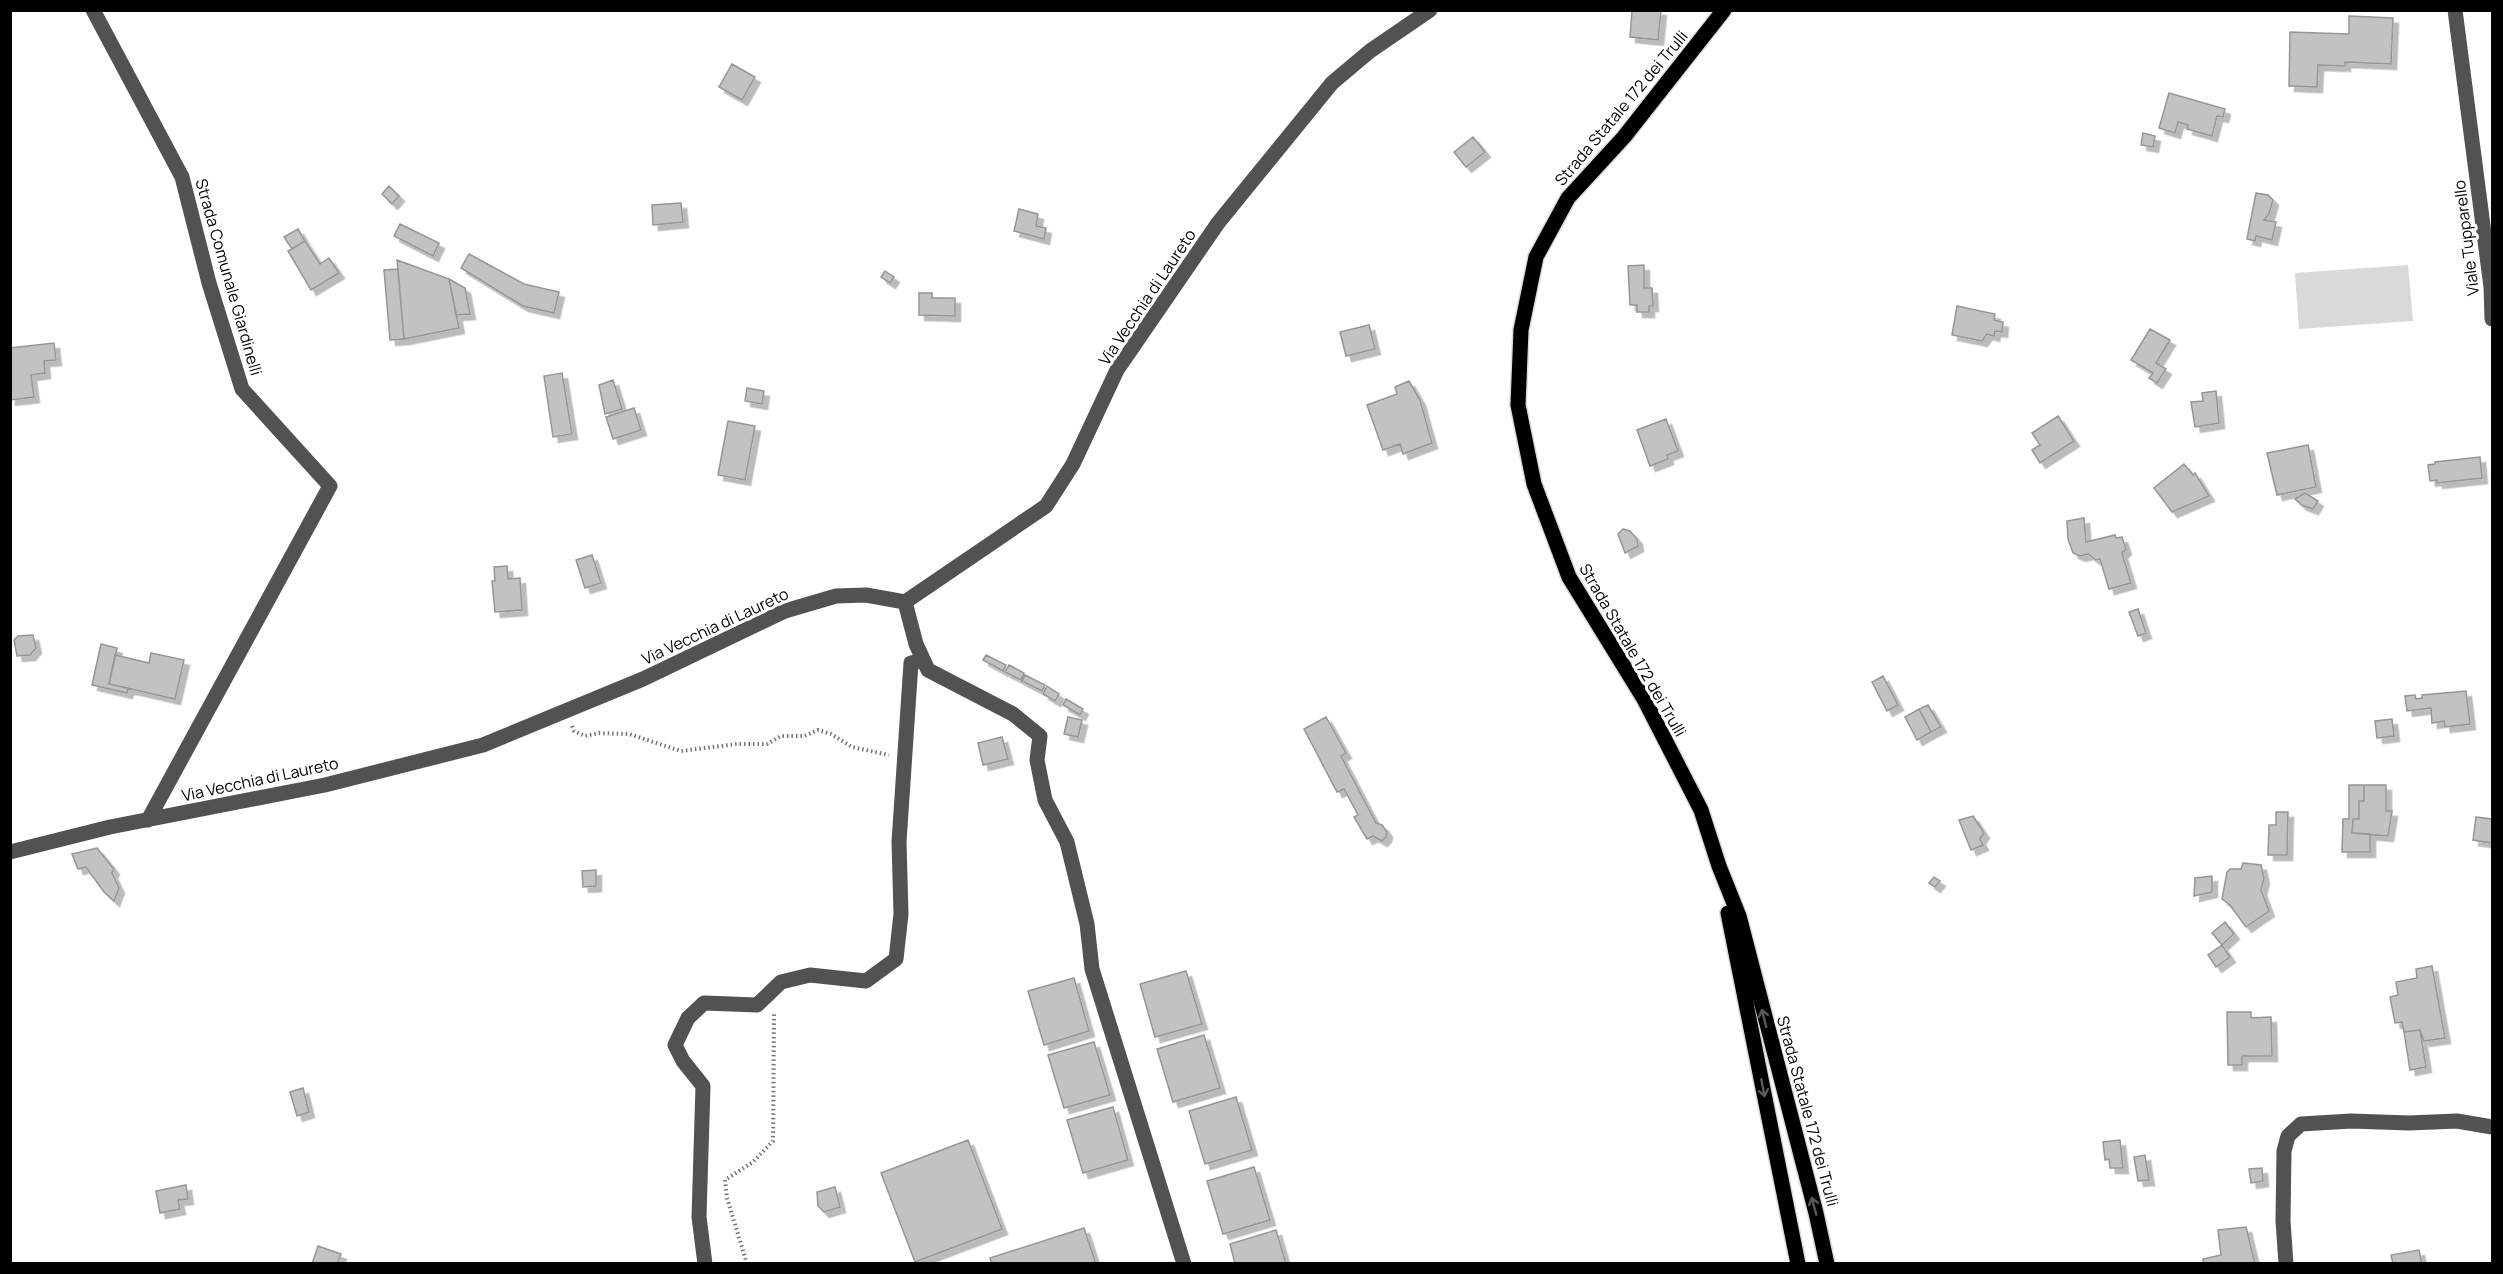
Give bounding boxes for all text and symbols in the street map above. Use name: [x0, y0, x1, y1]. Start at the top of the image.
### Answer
street label: Strada Statale 172 dei Trulli: [1549, 26, 1693, 190]
street label: Strada Comunale Giardinelli: [190, 176, 268, 378]
street label: Viale Tupparello: [2448, 179, 2484, 297]
street label: Via Vecchia di Laureto: [1093, 225, 1201, 369]
street label: Strada Statale 172 dei Trulli: [1574, 559, 1692, 741]
street label: Via Vecchia di Laureto: [638, 582, 792, 670]
street label: Via Vecchia di Laureto: [180, 752, 340, 806]
one-way arrow: [1758, 1009, 1770, 1028]
street label: Strada Statale 172 dei Trulli: [1772, 1013, 1844, 1209]
one-way arrow: [1758, 1078, 1769, 1097]
one-way arrow: [1808, 1197, 1819, 1216]

